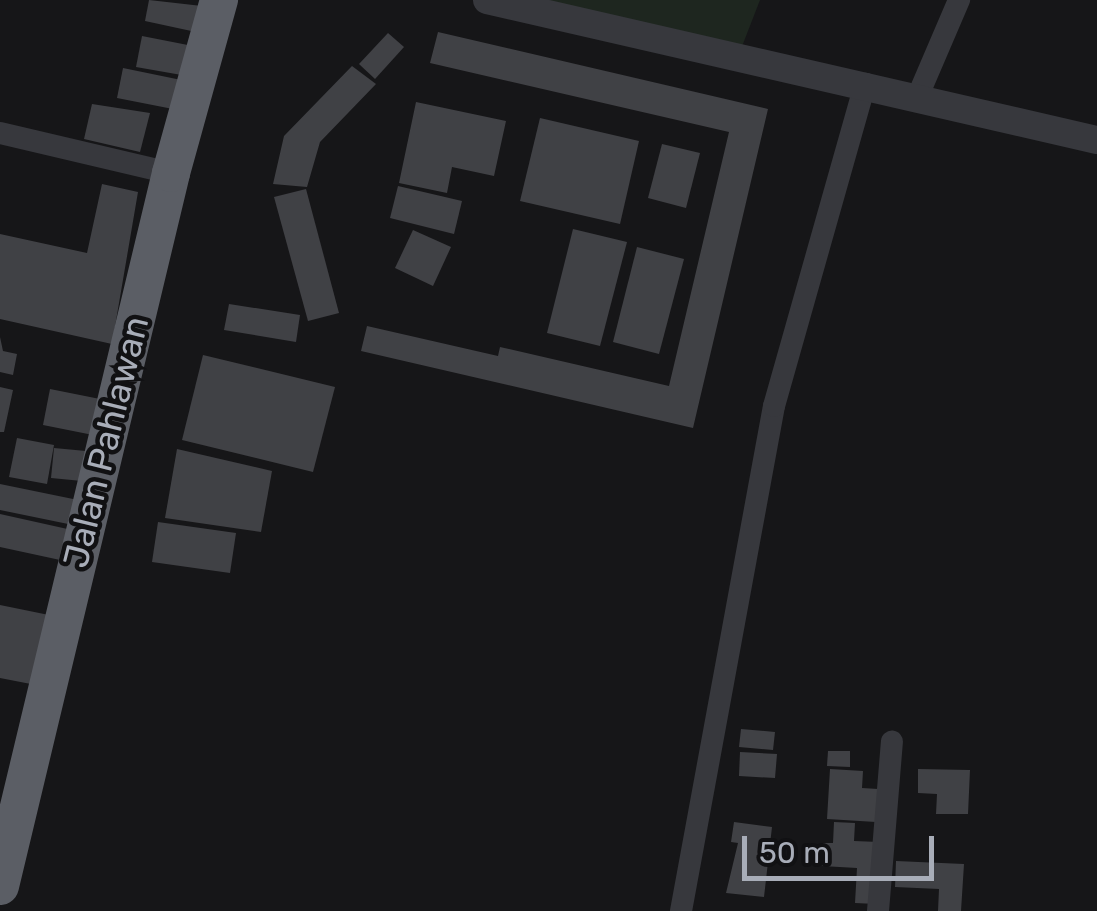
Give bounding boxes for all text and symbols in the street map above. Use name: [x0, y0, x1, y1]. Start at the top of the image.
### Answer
street label: Jalan Pahlawan: [54, 312, 158, 572]
scale bar: [747, 816, 940, 878]
text: 50 m: [759, 835, 830, 871]

